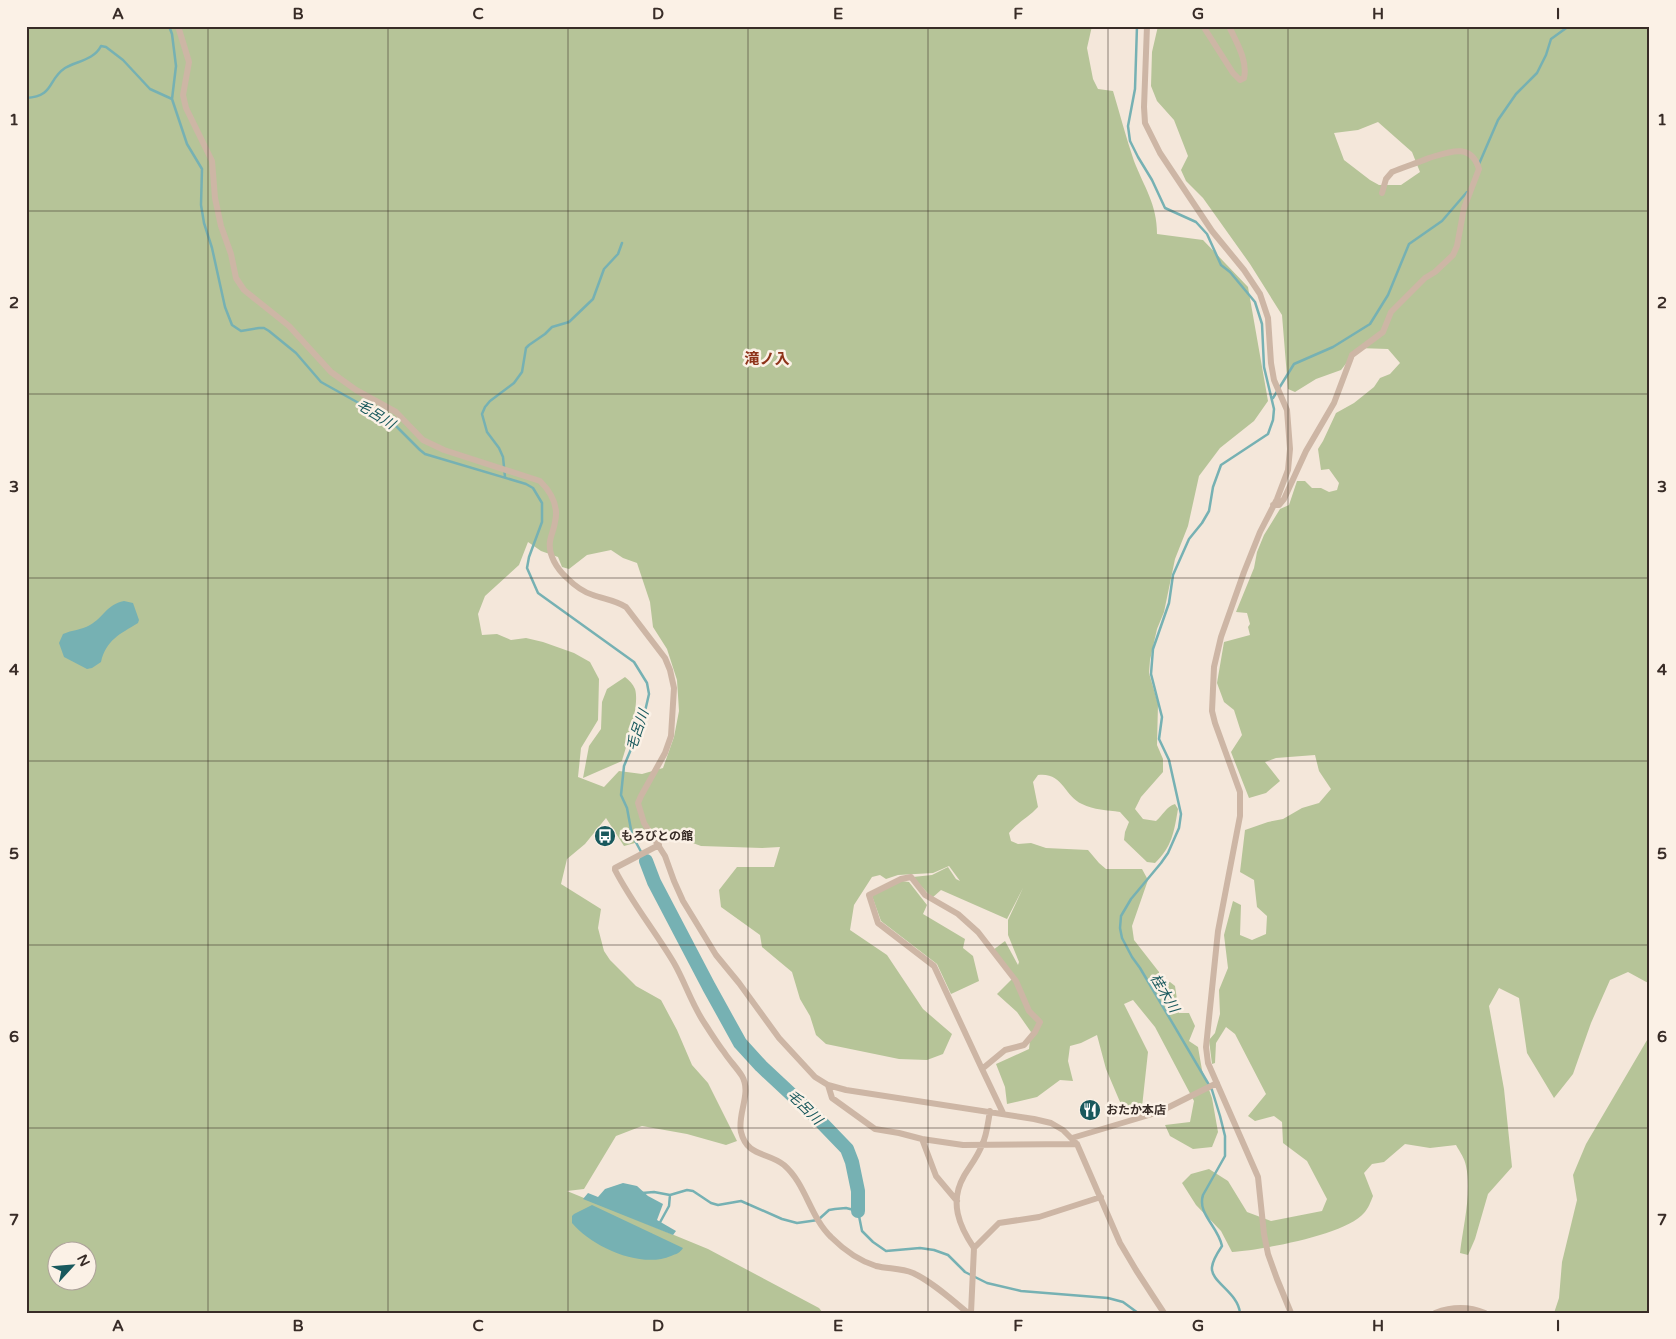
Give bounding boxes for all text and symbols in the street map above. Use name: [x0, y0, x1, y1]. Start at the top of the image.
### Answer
text: A: [112, 4, 124, 24]
text: B: [292, 4, 304, 24]
text: C: [472, 4, 484, 24]
text: D: [652, 4, 664, 24]
text: E: [833, 4, 843, 24]
text: F: [1013, 4, 1023, 24]
text: G: [1192, 4, 1204, 24]
text: H: [1372, 4, 1384, 24]
text: I: [1556, 4, 1560, 24]
text: 1: [9, 110, 19, 130]
text: 1: [1657, 110, 1667, 130]
text: 2: [9, 293, 19, 313]
text: 2: [1657, 293, 1667, 313]
district label: 滝ノ入: [744, 350, 790, 368]
water label: 毛呂川: [353, 396, 400, 434]
text: 3: [9, 477, 19, 497]
text: 3: [1657, 477, 1667, 497]
text: 4: [9, 660, 19, 680]
text: 4: [1657, 660, 1667, 680]
water label: 毛呂川: [623, 706, 653, 753]
bus stop icon: もろびとの館: [593, 824, 617, 848]
place label: もろびとの館: [621, 829, 693, 843]
text: 5: [9, 844, 19, 864]
text: 5: [1657, 844, 1667, 864]
water label: 桂木川: [1146, 971, 1184, 1017]
text: 6: [9, 1027, 19, 1047]
text: 6: [1657, 1027, 1667, 1047]
water label: 毛呂川: [784, 1086, 827, 1130]
restaurant icon: おたか本店: [1078, 1098, 1102, 1122]
place label: おたか本店: [1106, 1103, 1166, 1117]
text: 7: [9, 1210, 19, 1230]
text: 7: [1657, 1210, 1667, 1230]
north arrow: [48, 1242, 98, 1292]
text: N: [73, 1252, 93, 1269]
text: A: [112, 1316, 124, 1336]
text: B: [292, 1316, 304, 1336]
text: C: [472, 1316, 484, 1336]
text: D: [652, 1316, 664, 1336]
text: E: [833, 1316, 843, 1336]
text: F: [1013, 1316, 1023, 1336]
text: G: [1192, 1316, 1204, 1336]
text: H: [1372, 1316, 1384, 1336]
text: I: [1556, 1316, 1560, 1336]

